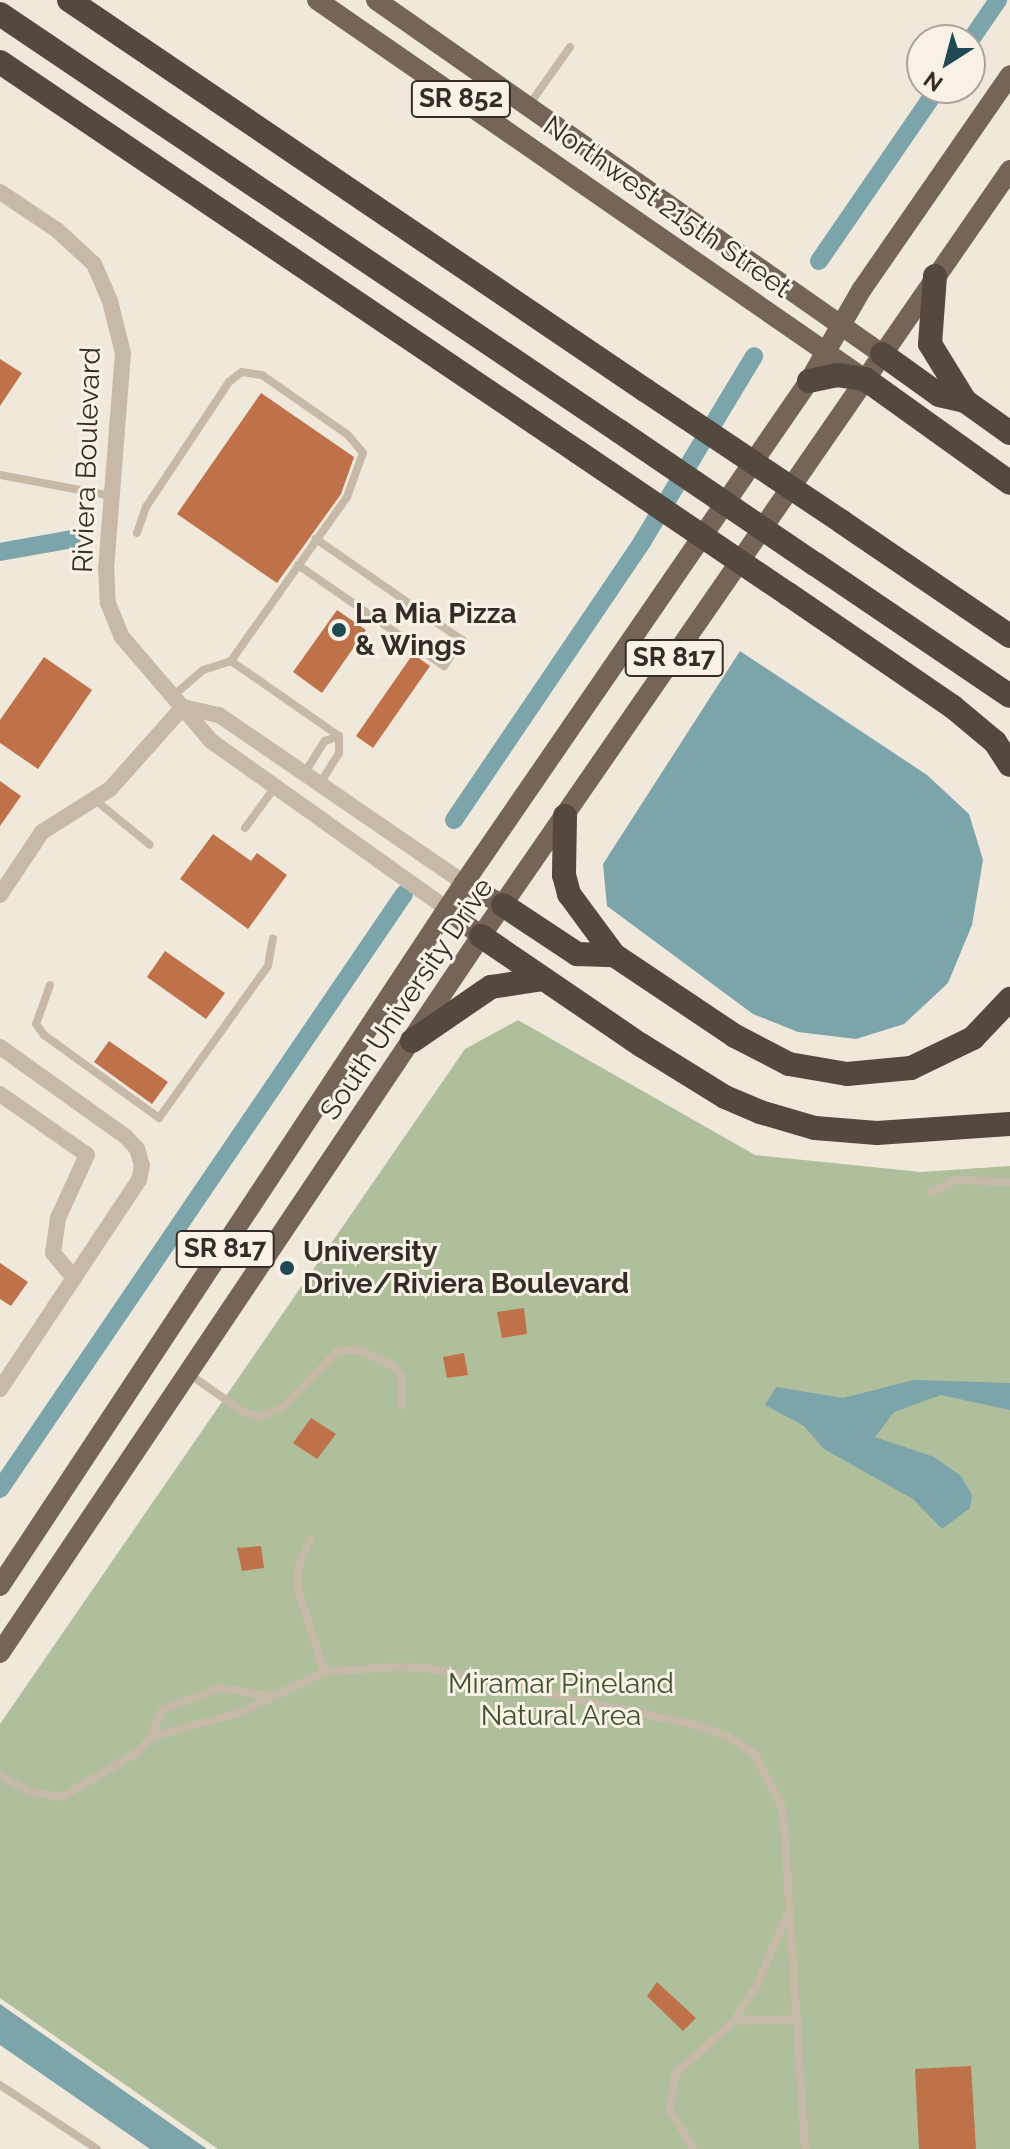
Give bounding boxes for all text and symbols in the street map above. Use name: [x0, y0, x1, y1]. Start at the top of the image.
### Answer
north arrow: [906, 24, 986, 104]
text: N: [919, 66, 948, 97]
road number: SR 852: [409, 77, 513, 121]
street label: Northwest 215th Street: [537, 109, 797, 305]
street label: Riviera Boulevard: [66, 346, 108, 574]
place label: La Mia Pizza & Wings: [355, 597, 517, 663]
marker: La Mia Pizza & Wings: [330, 621, 348, 639]
road number: SR 817: [624, 636, 724, 680]
street label: South University Drive: [313, 871, 501, 1127]
road number: SR 817: [175, 1227, 275, 1271]
place label: University Drive/Riviera Boulevard: [303, 1235, 629, 1301]
marker: University Drive/Riviera Boulevard: [278, 1259, 296, 1277]
park label: Miramar Pineland Natural Area: [448, 1667, 674, 1733]

